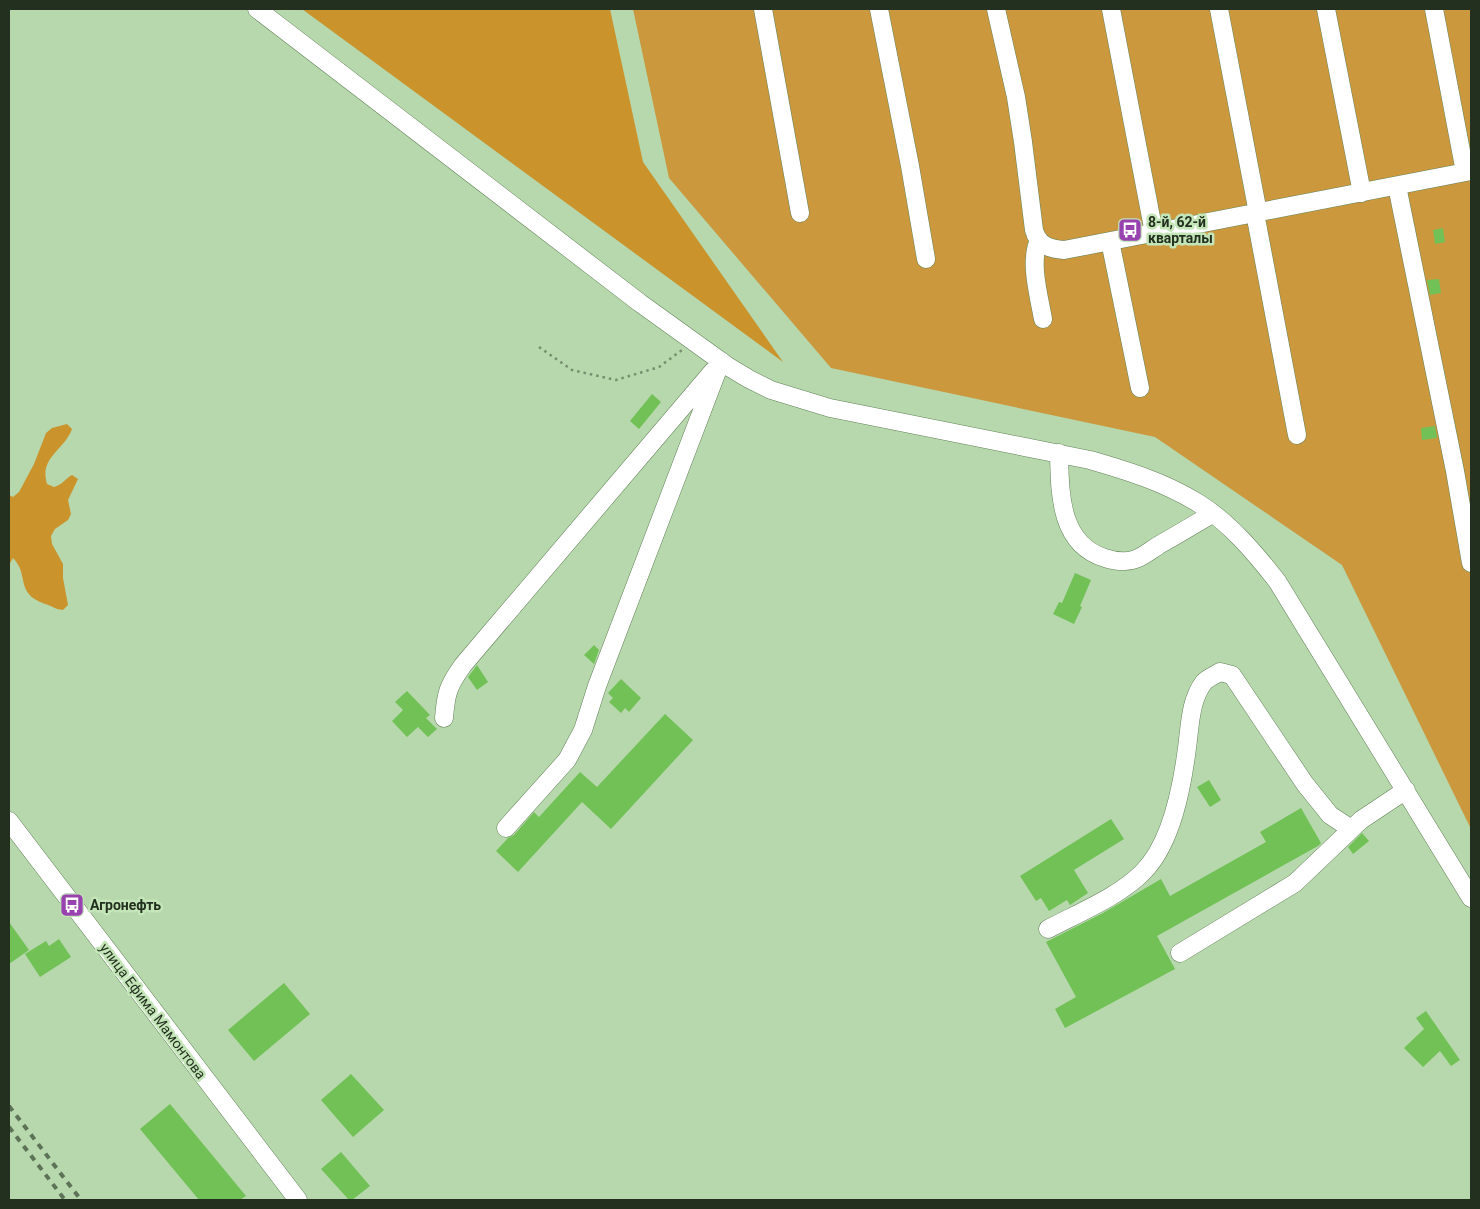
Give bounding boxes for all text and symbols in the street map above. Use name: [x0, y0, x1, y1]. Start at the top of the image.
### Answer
place label: 8-й, 62-й кварталы: [1148, 214, 1213, 246]
bus stop icon: 8-й, 62-й кварталы: [1117, 217, 1143, 243]
bus stop icon: Агронефть: [59, 892, 85, 918]
place label: Агронефть: [90, 897, 161, 913]
street label: улица Ефима Мамонтова: [97, 940, 209, 1082]

